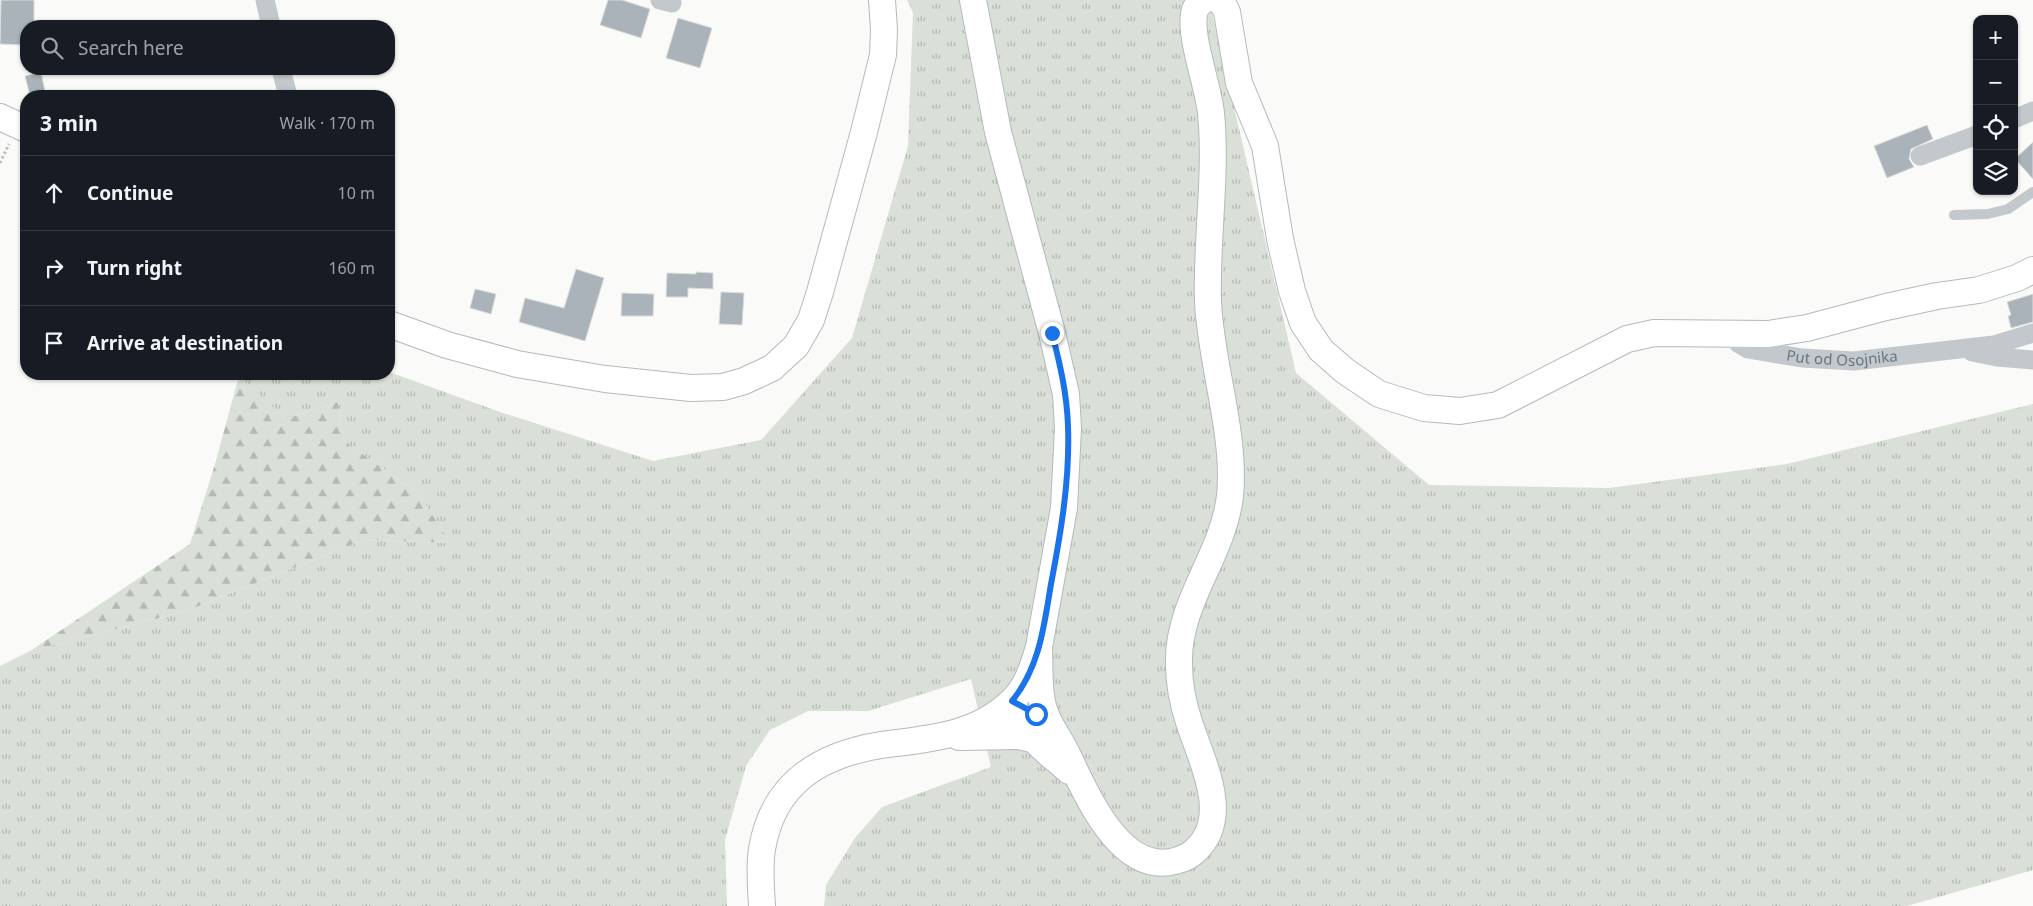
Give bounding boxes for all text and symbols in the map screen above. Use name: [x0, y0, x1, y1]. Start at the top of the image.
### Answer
map controls: [1973, 15, 2018, 195]
button: +: [1973, 15, 2018, 60]
search box: [20, 20, 395, 75]
icon: search: [38, 34, 66, 62]
text: Search here: [78, 35, 184, 61]
button: −: [1973, 60, 2018, 105]
button: locate: [1973, 105, 2018, 150]
text: 3 min: [40, 109, 98, 137]
text: Walk · 170 m: [280, 112, 375, 134]
button: layers: [1973, 150, 2018, 195]
icon: ahead: [40, 179, 68, 207]
text: Continue: [87, 180, 173, 206]
text: 10 m: [338, 182, 375, 204]
icon: right: [40, 254, 68, 282]
text: Turn right: [87, 255, 182, 281]
text: 160 m: [328, 257, 375, 279]
route end: [1041, 322, 1064, 345]
icon: arrive: [40, 329, 68, 357]
text: Arrive at destination: [87, 330, 283, 356]
street label: Put od Osojnika: [1785, 345, 1898, 370]
route start: [1025, 703, 1048, 726]

